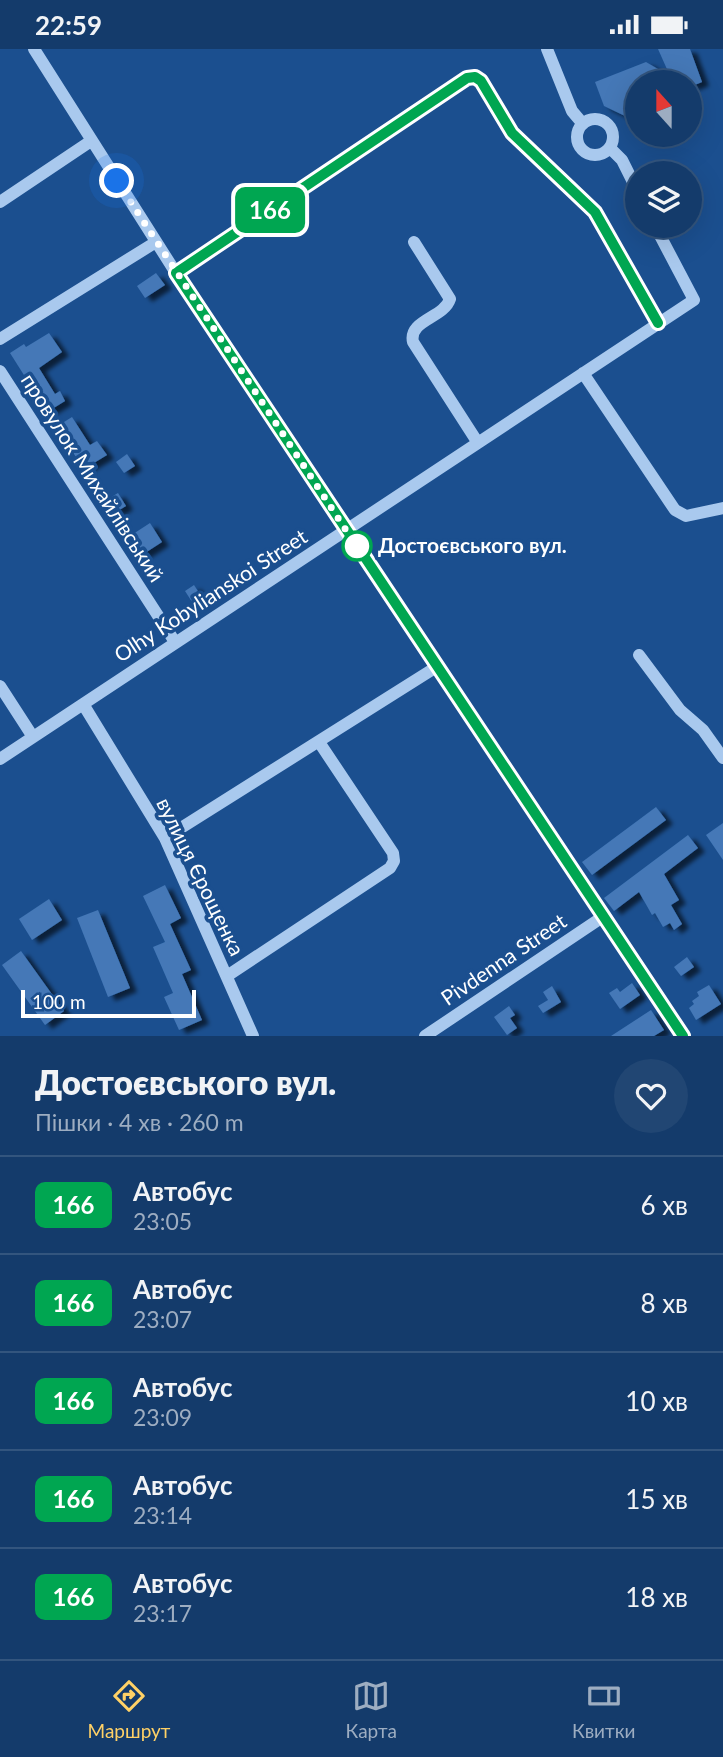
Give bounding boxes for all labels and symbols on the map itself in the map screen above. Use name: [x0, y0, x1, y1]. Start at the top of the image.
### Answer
north arrow: [625, 70, 702, 147]
your location: [99, 163, 134, 198]
line badge: 166: [230, 187, 310, 233]
street label: провулок Михайлівський: [17, 368, 170, 586]
street label: Olhy Kobylianskoi Street: [109, 523, 312, 666]
marker: Достоєвського вул.: [342, 531, 372, 561]
place label: Достоєвського вул.: [378, 532, 567, 557]
street label: вулиця Єрощенка: [152, 793, 250, 959]
street label: Pivdenna Street: [436, 907, 571, 1010]
scale bar: [21, 987, 196, 1019]

